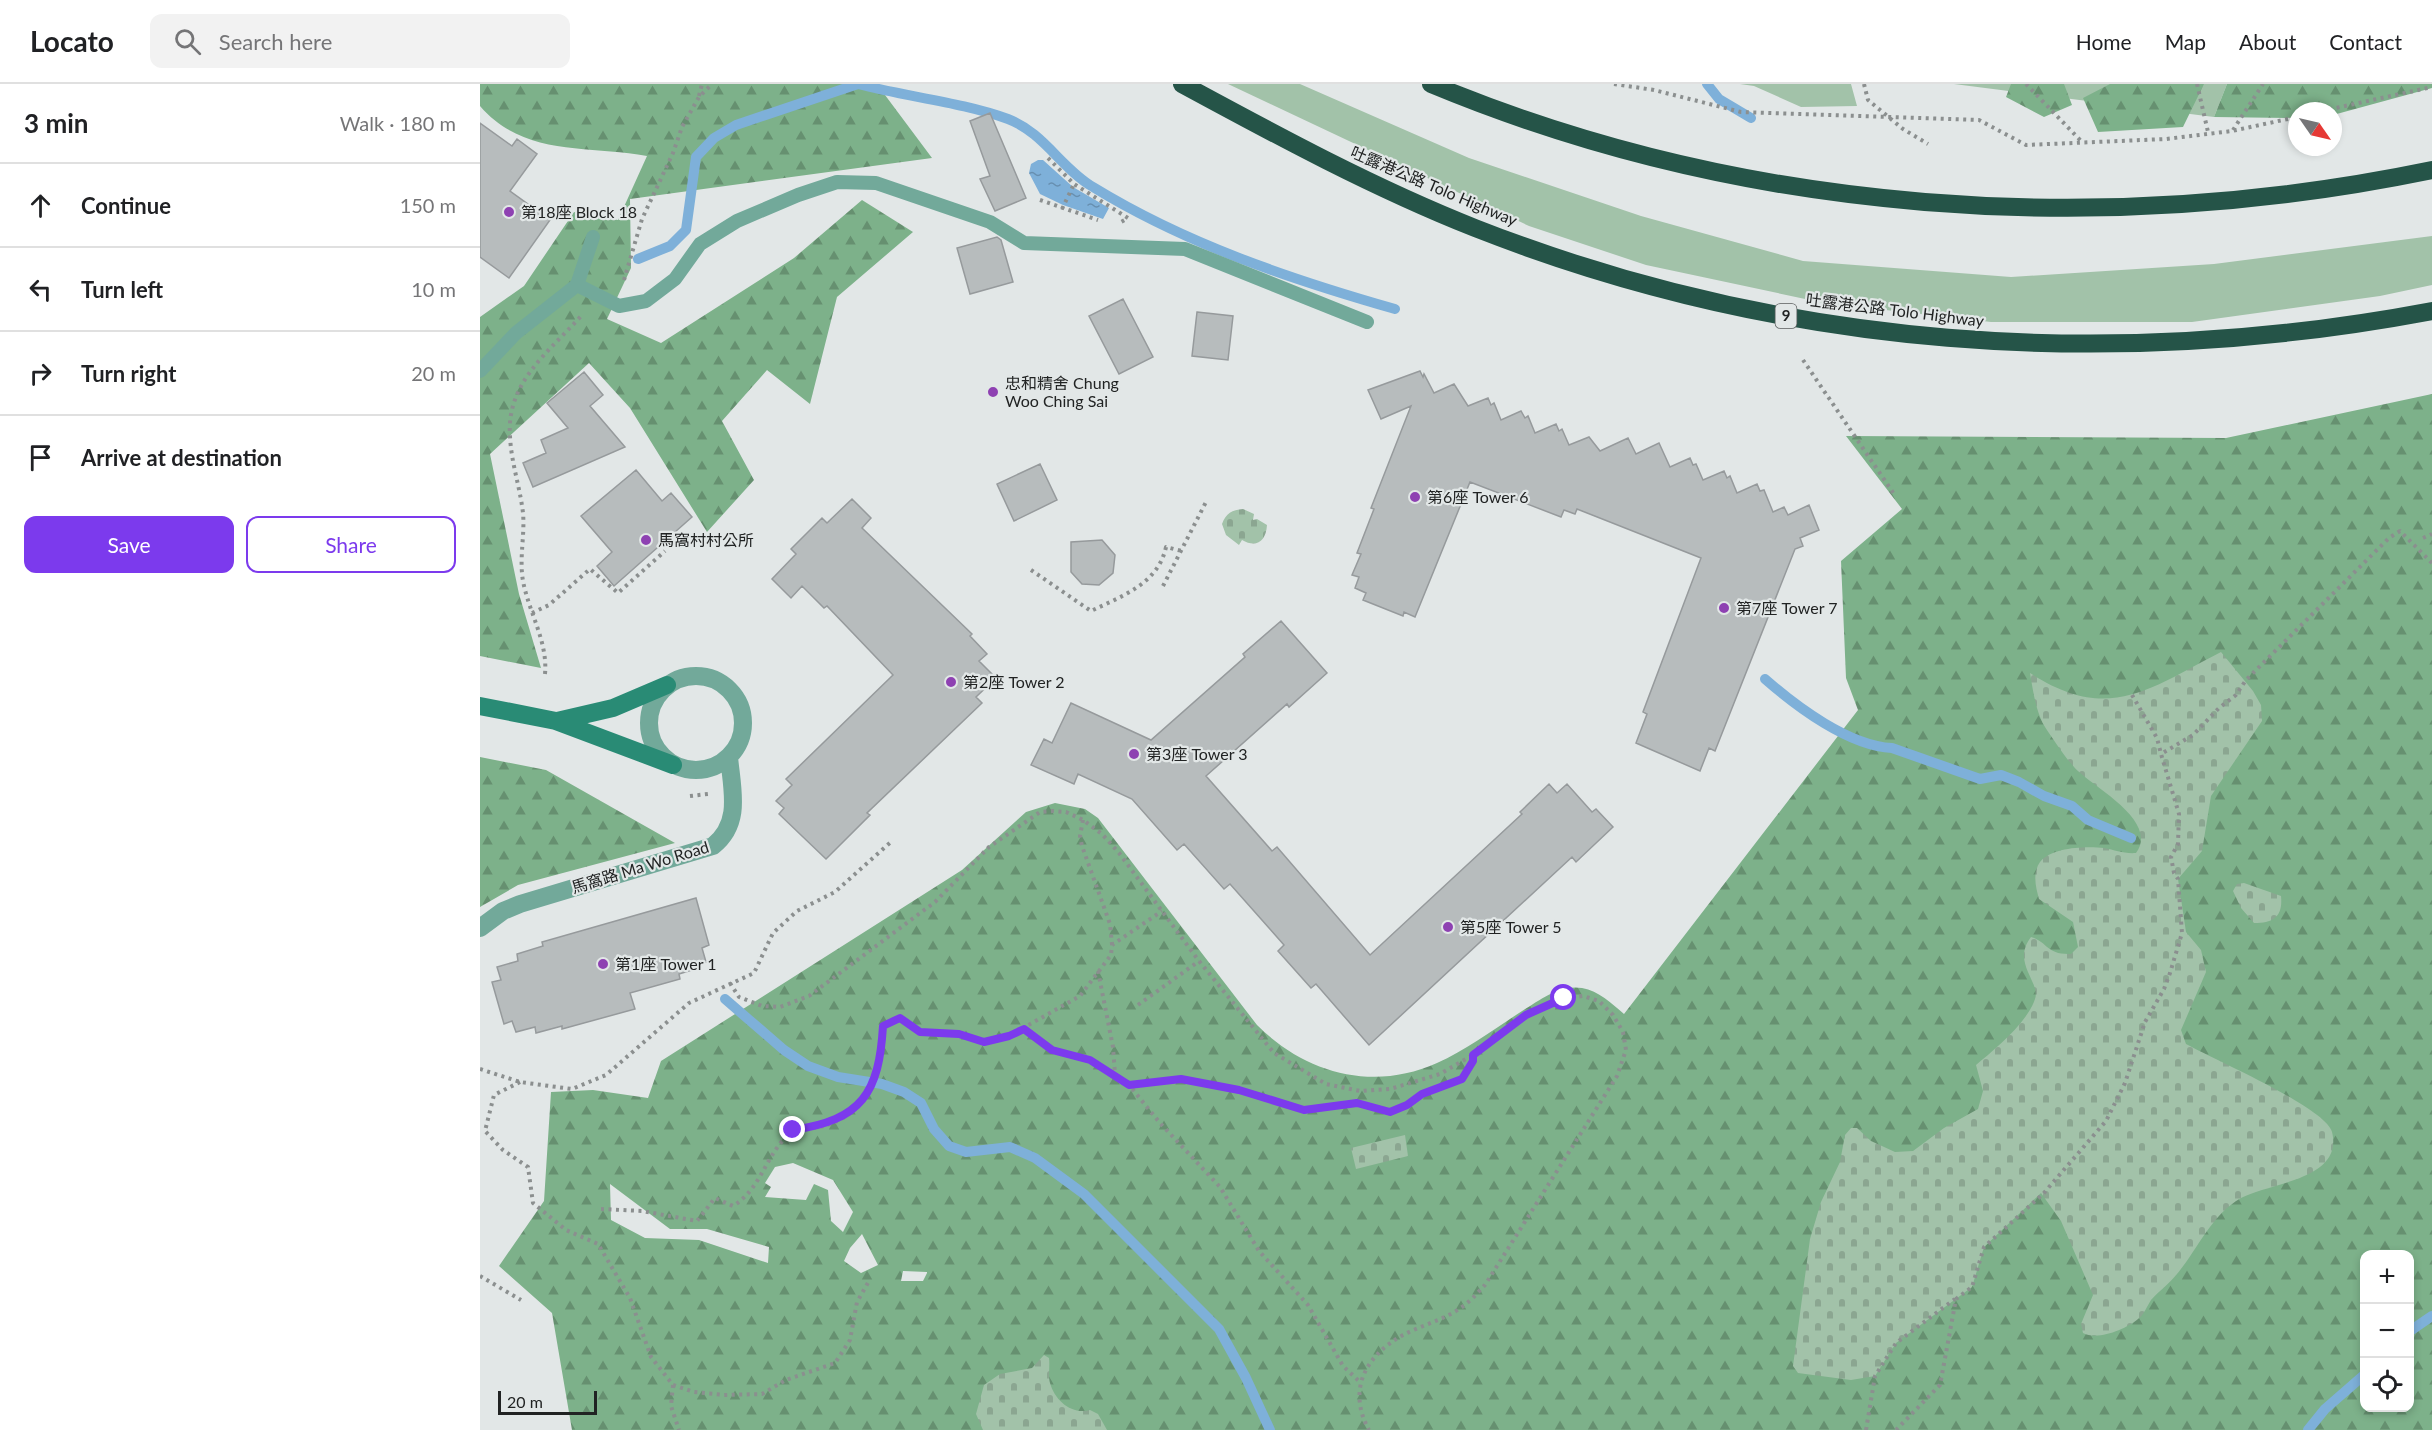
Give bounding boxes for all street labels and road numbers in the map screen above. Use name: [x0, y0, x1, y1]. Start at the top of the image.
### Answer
street label: 吐露港公路 Tolo Highway: [1348, 142, 1521, 230]
street label: 吐露港公路 Tolo Highway: [1805, 289, 1986, 330]
road number: 9: [1776, 304, 1796, 328]
street label: 馬窩路 Ma Wo Road: [569, 837, 711, 896]

